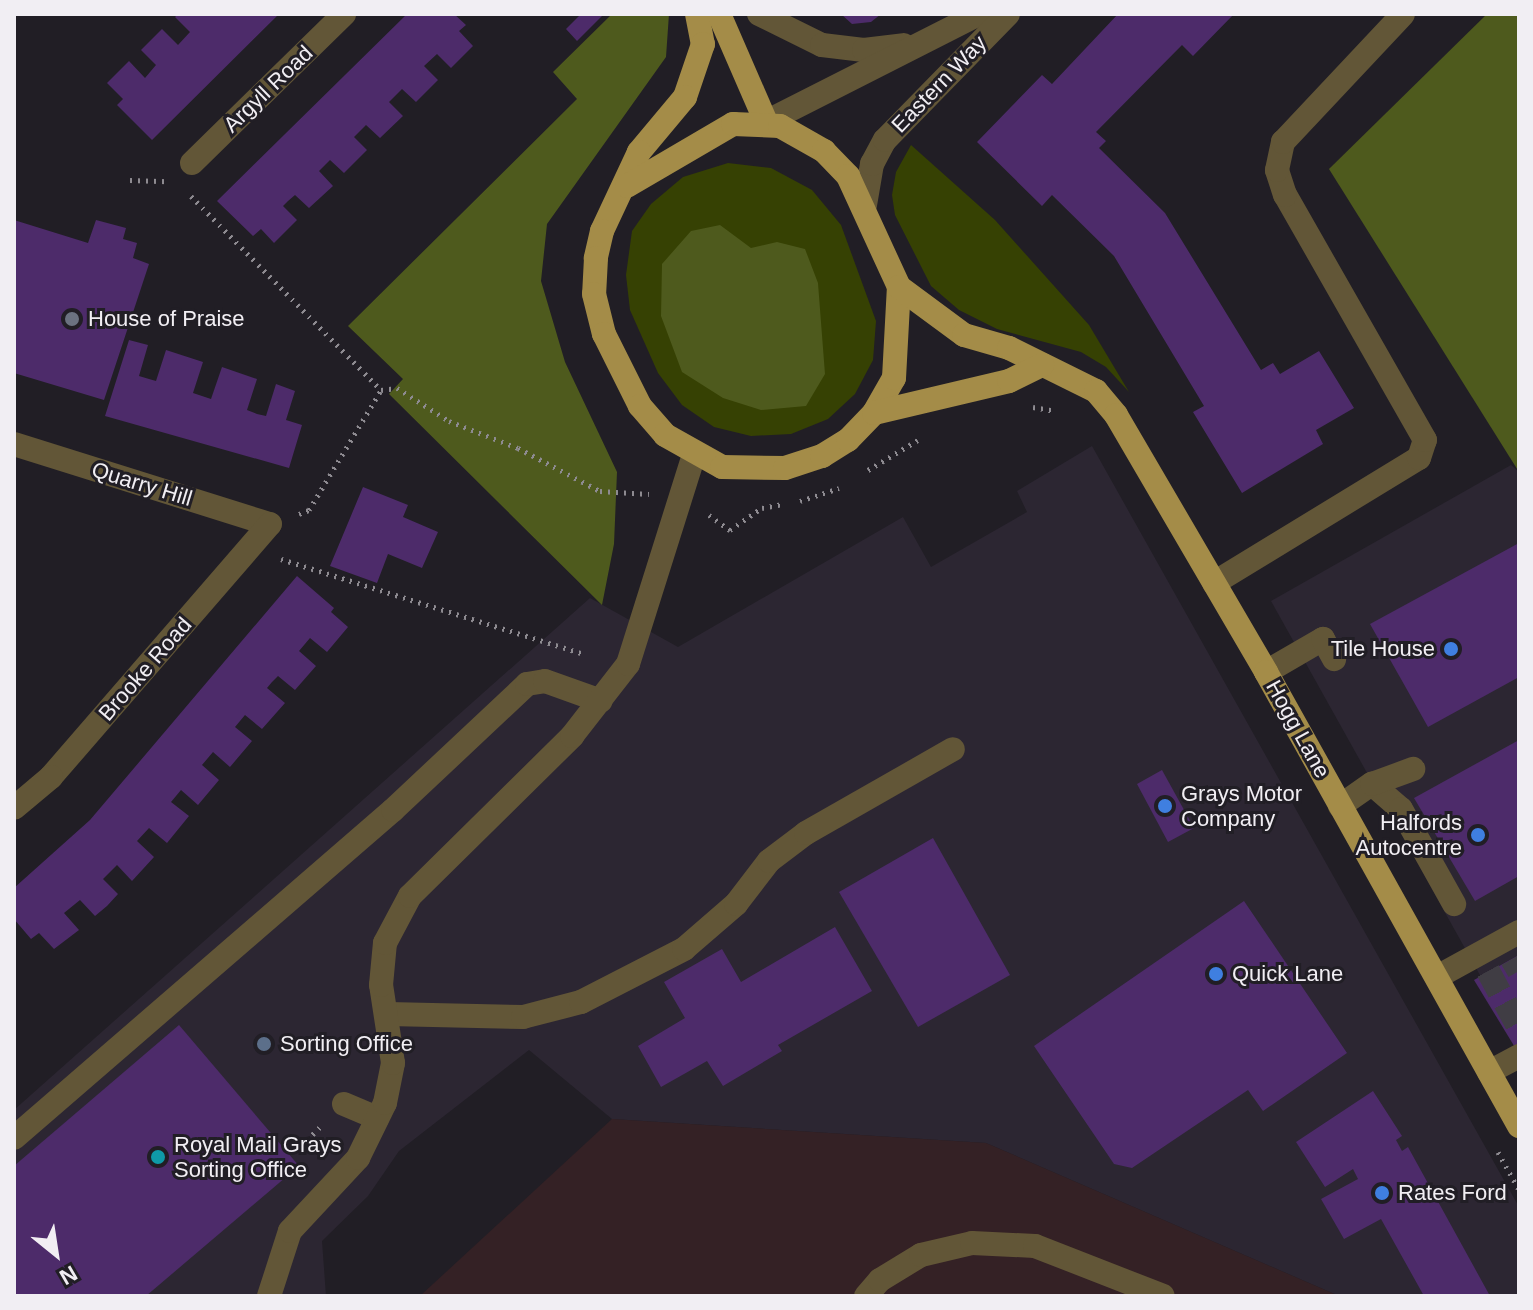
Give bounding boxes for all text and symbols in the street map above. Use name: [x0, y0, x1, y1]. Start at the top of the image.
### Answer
street label: Eastern Way: [886, 30, 992, 138]
street label: Argyll Road: [218, 40, 318, 138]
place label: House of Praise: [88, 306, 245, 332]
marker: House of Praise: [63, 310, 81, 328]
street label: Quarry Hill: [88, 456, 196, 512]
street label: Brooke Road: [93, 612, 197, 726]
place label: Tile House: [1331, 636, 1435, 662]
marker: Tile House: [1442, 640, 1460, 658]
street label: Hogg Lane: [1260, 676, 1336, 782]
place label: Grays Motor Company: [1181, 780, 1302, 832]
marker: Grays Motor Company: [1156, 797, 1174, 815]
place label: Halfords Autocentre: [1356, 809, 1462, 860]
marker: Halfords Autocentre: [1469, 826, 1487, 844]
place label: Quick Lane: [1232, 961, 1343, 987]
marker: Quick Lane: [1207, 965, 1225, 983]
place label: Sorting Office: [280, 1031, 413, 1057]
marker: Sorting Office: [255, 1035, 273, 1053]
place label: Royal Mail Grays Sorting Office: [174, 1131, 341, 1182]
marker: Royal Mail Grays Sorting Office: [149, 1148, 167, 1166]
place label: Rates Ford: [1398, 1180, 1507, 1206]
marker: Rates Ford: [1373, 1184, 1391, 1202]
north arrow: [16, 1214, 96, 1294]
text: N: [55, 1260, 81, 1290]

